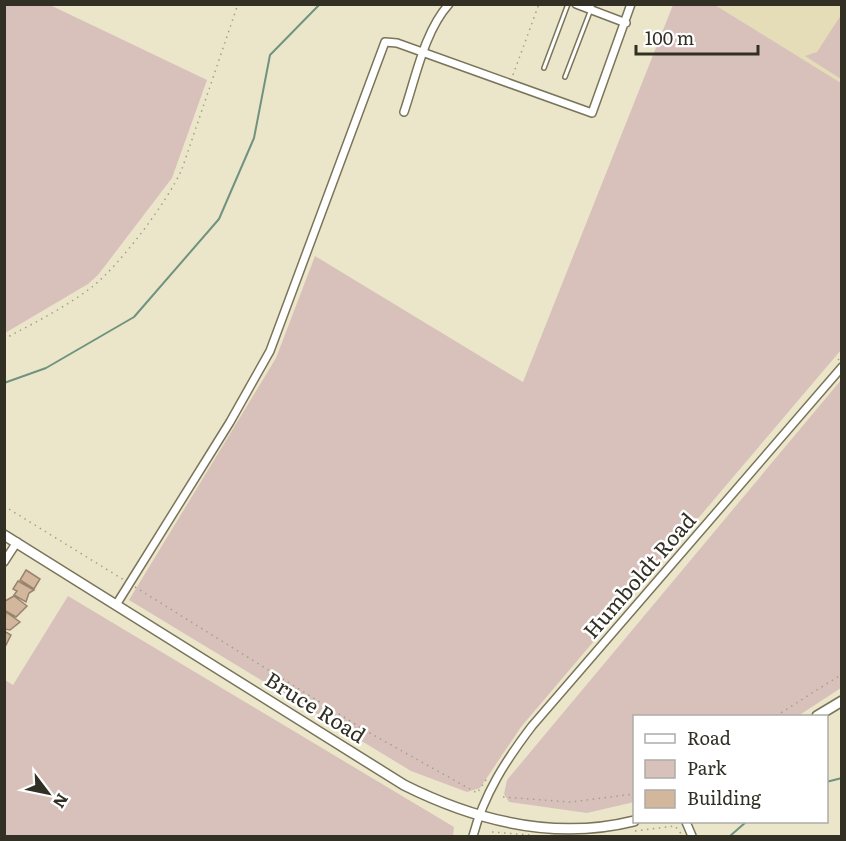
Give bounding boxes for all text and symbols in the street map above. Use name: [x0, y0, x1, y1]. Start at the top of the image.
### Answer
scale bar: [636, 18, 758, 56]
text: 100 m: [645, 24, 694, 51]
street label: Humboldt Road: [575, 504, 702, 644]
street label: Bruce Road: [260, 663, 373, 749]
legend: [633, 715, 828, 823]
text: Road: [687, 724, 731, 751]
text: Park: [687, 754, 728, 781]
north arrow: [18, 763, 78, 823]
text: Building: [687, 784, 762, 811]
text: N: [48, 789, 75, 814]

